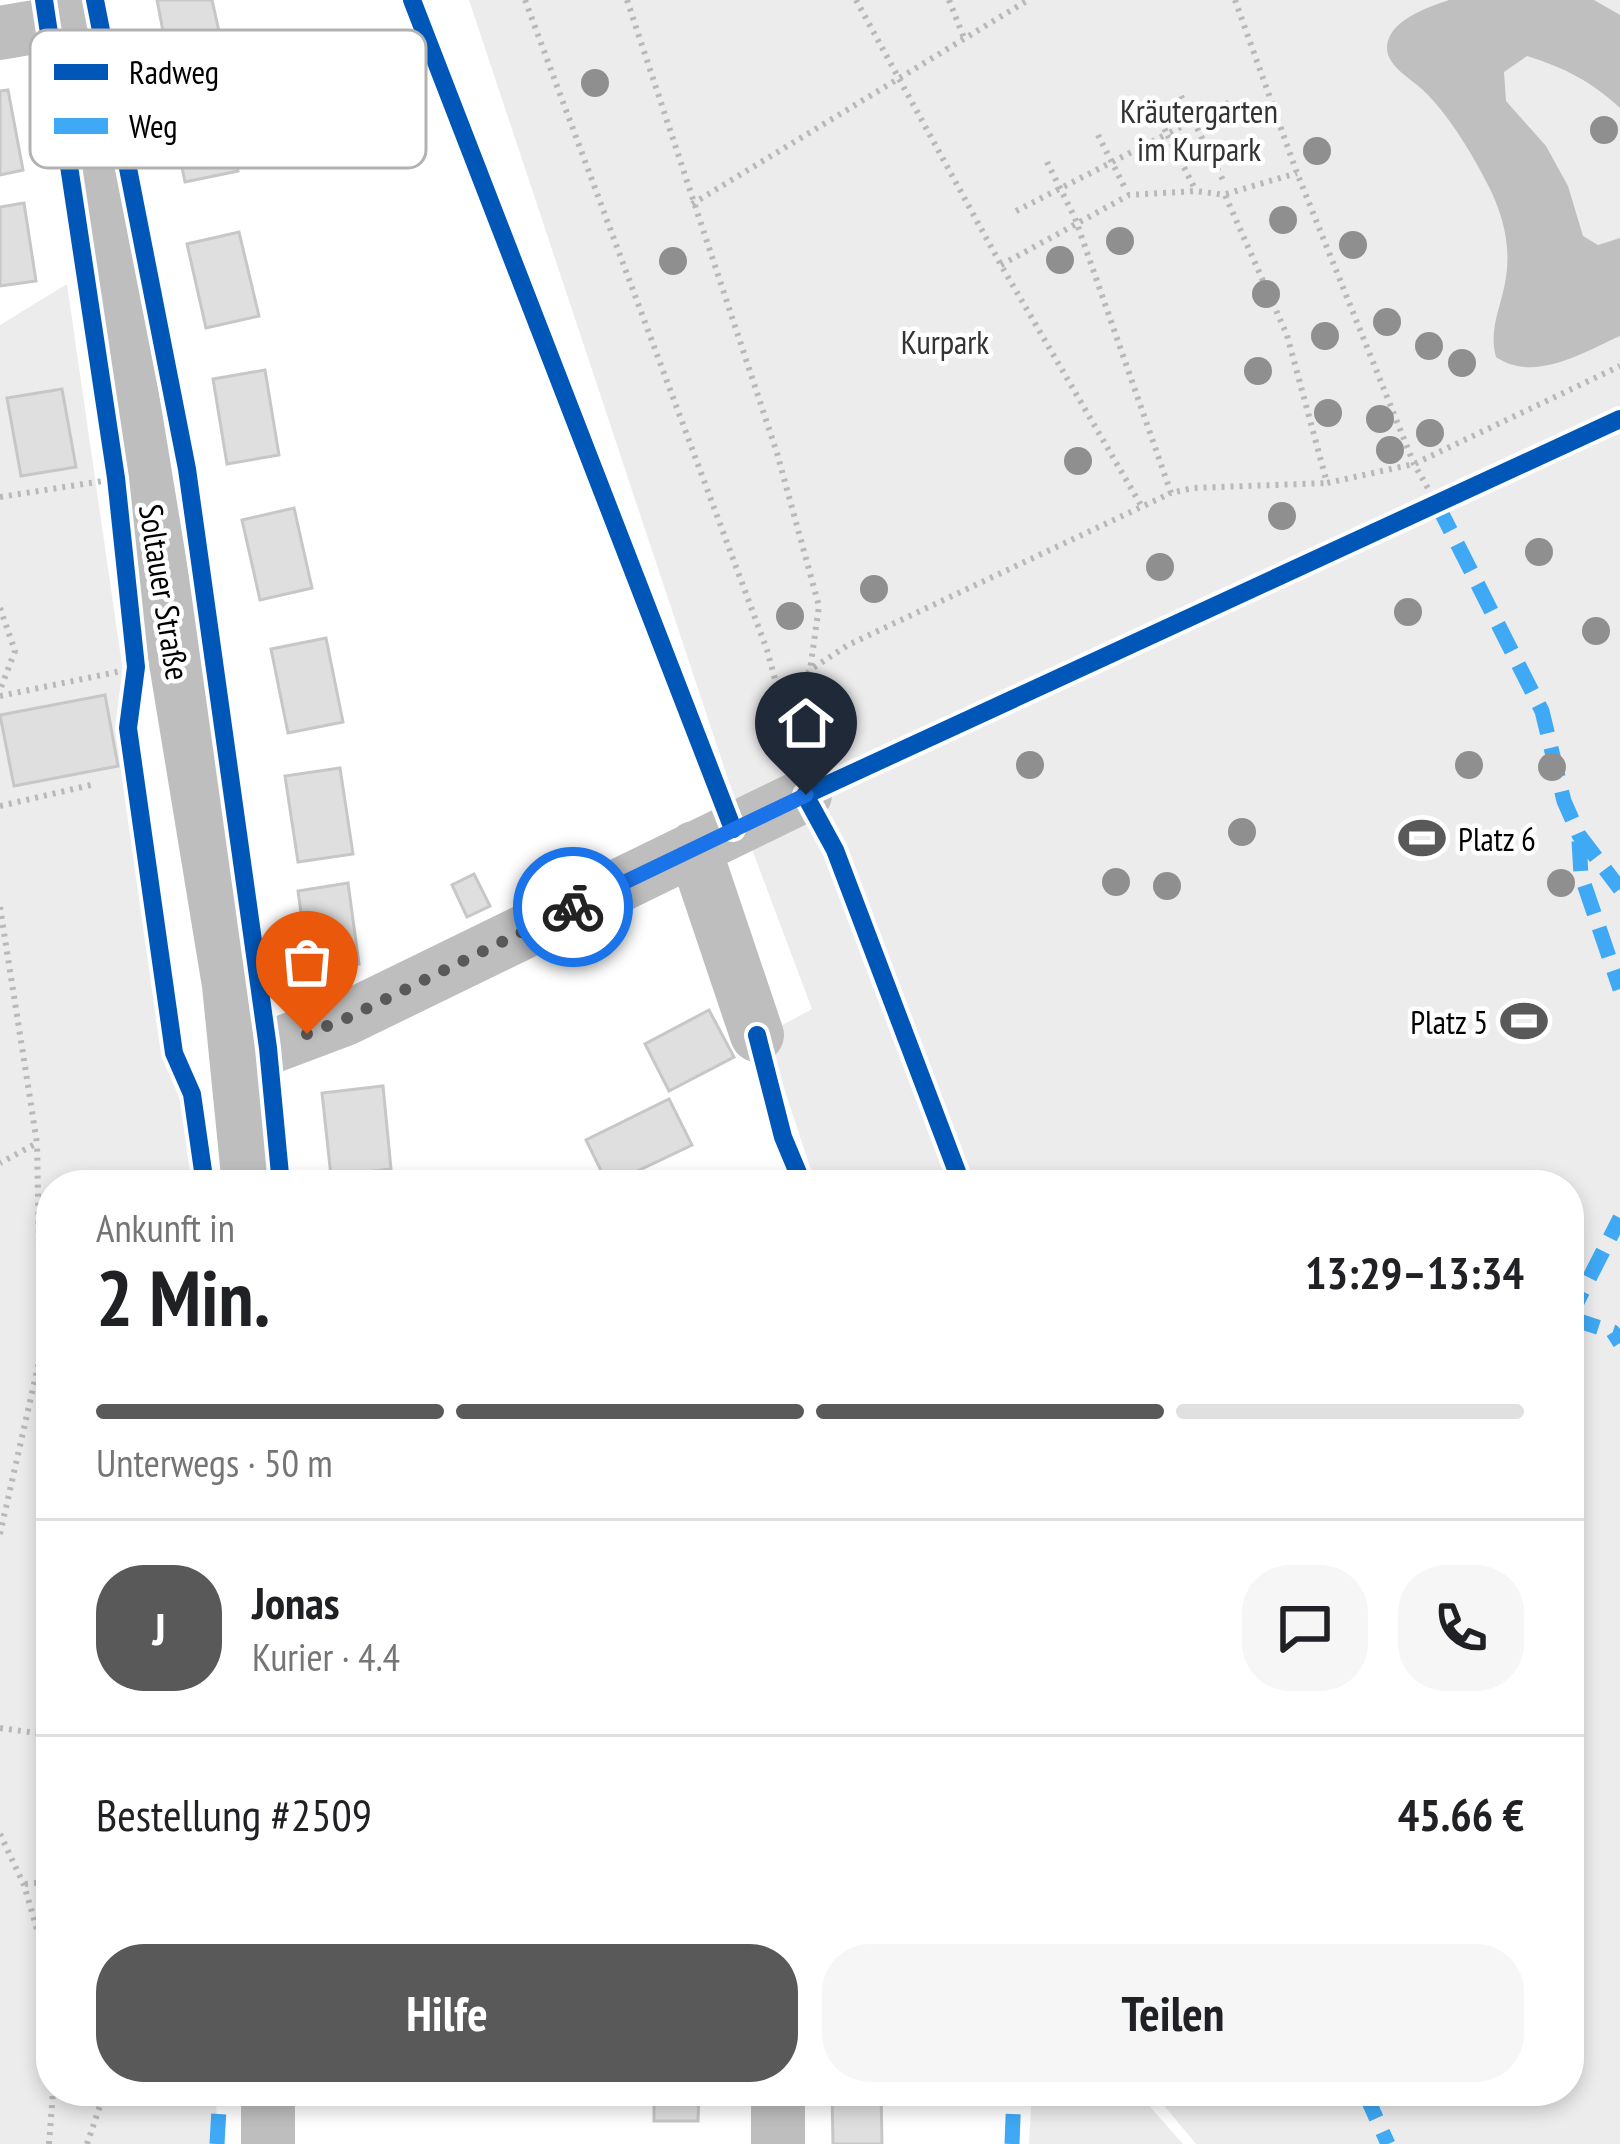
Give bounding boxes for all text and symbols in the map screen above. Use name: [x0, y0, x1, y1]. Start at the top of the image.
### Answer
legend: [30, 30, 426, 168]
text: Radweg: [129, 50, 219, 93]
park label: Kräutergarten im Kurpark: [1120, 89, 1278, 170]
text: Weg: [129, 104, 178, 147]
park label: Kurpark: [901, 320, 989, 363]
street label: Soltauer Straße: [130, 501, 200, 683]
pin: [755, 672, 857, 795]
icon: home: [773, 690, 839, 756]
sports icon: Platz 6: [1397, 813, 1447, 863]
place label: Platz 6: [1458, 817, 1536, 860]
courier: [513, 847, 633, 967]
icon: bike: [540, 874, 606, 940]
pin: [256, 911, 358, 1034]
icon: bag: [274, 929, 340, 995]
sports icon: Platz 5: [1499, 996, 1549, 1046]
place label: Platz 5: [1410, 1000, 1488, 1043]
text: Ankunft in: [96, 1202, 235, 1253]
text: 13:29–13:34: [1305, 1243, 1524, 1301]
text: 2 Min.: [96, 1247, 270, 1348]
text: Unterwegs · 50 m: [96, 1437, 333, 1488]
button: chat: [1242, 1565, 1368, 1691]
button: phone: [1398, 1565, 1524, 1691]
text: Jonas: [252, 1573, 340, 1631]
text: J: [152, 1599, 166, 1657]
text: Kurier · 4.4: [252, 1631, 400, 1682]
text: Bestellung #2509: [96, 1785, 372, 1843]
text: 45.66 €: [1398, 1785, 1524, 1843]
button: Hilfe: [96, 1944, 798, 2082]
button: Teilen: [822, 1944, 1524, 2082]

